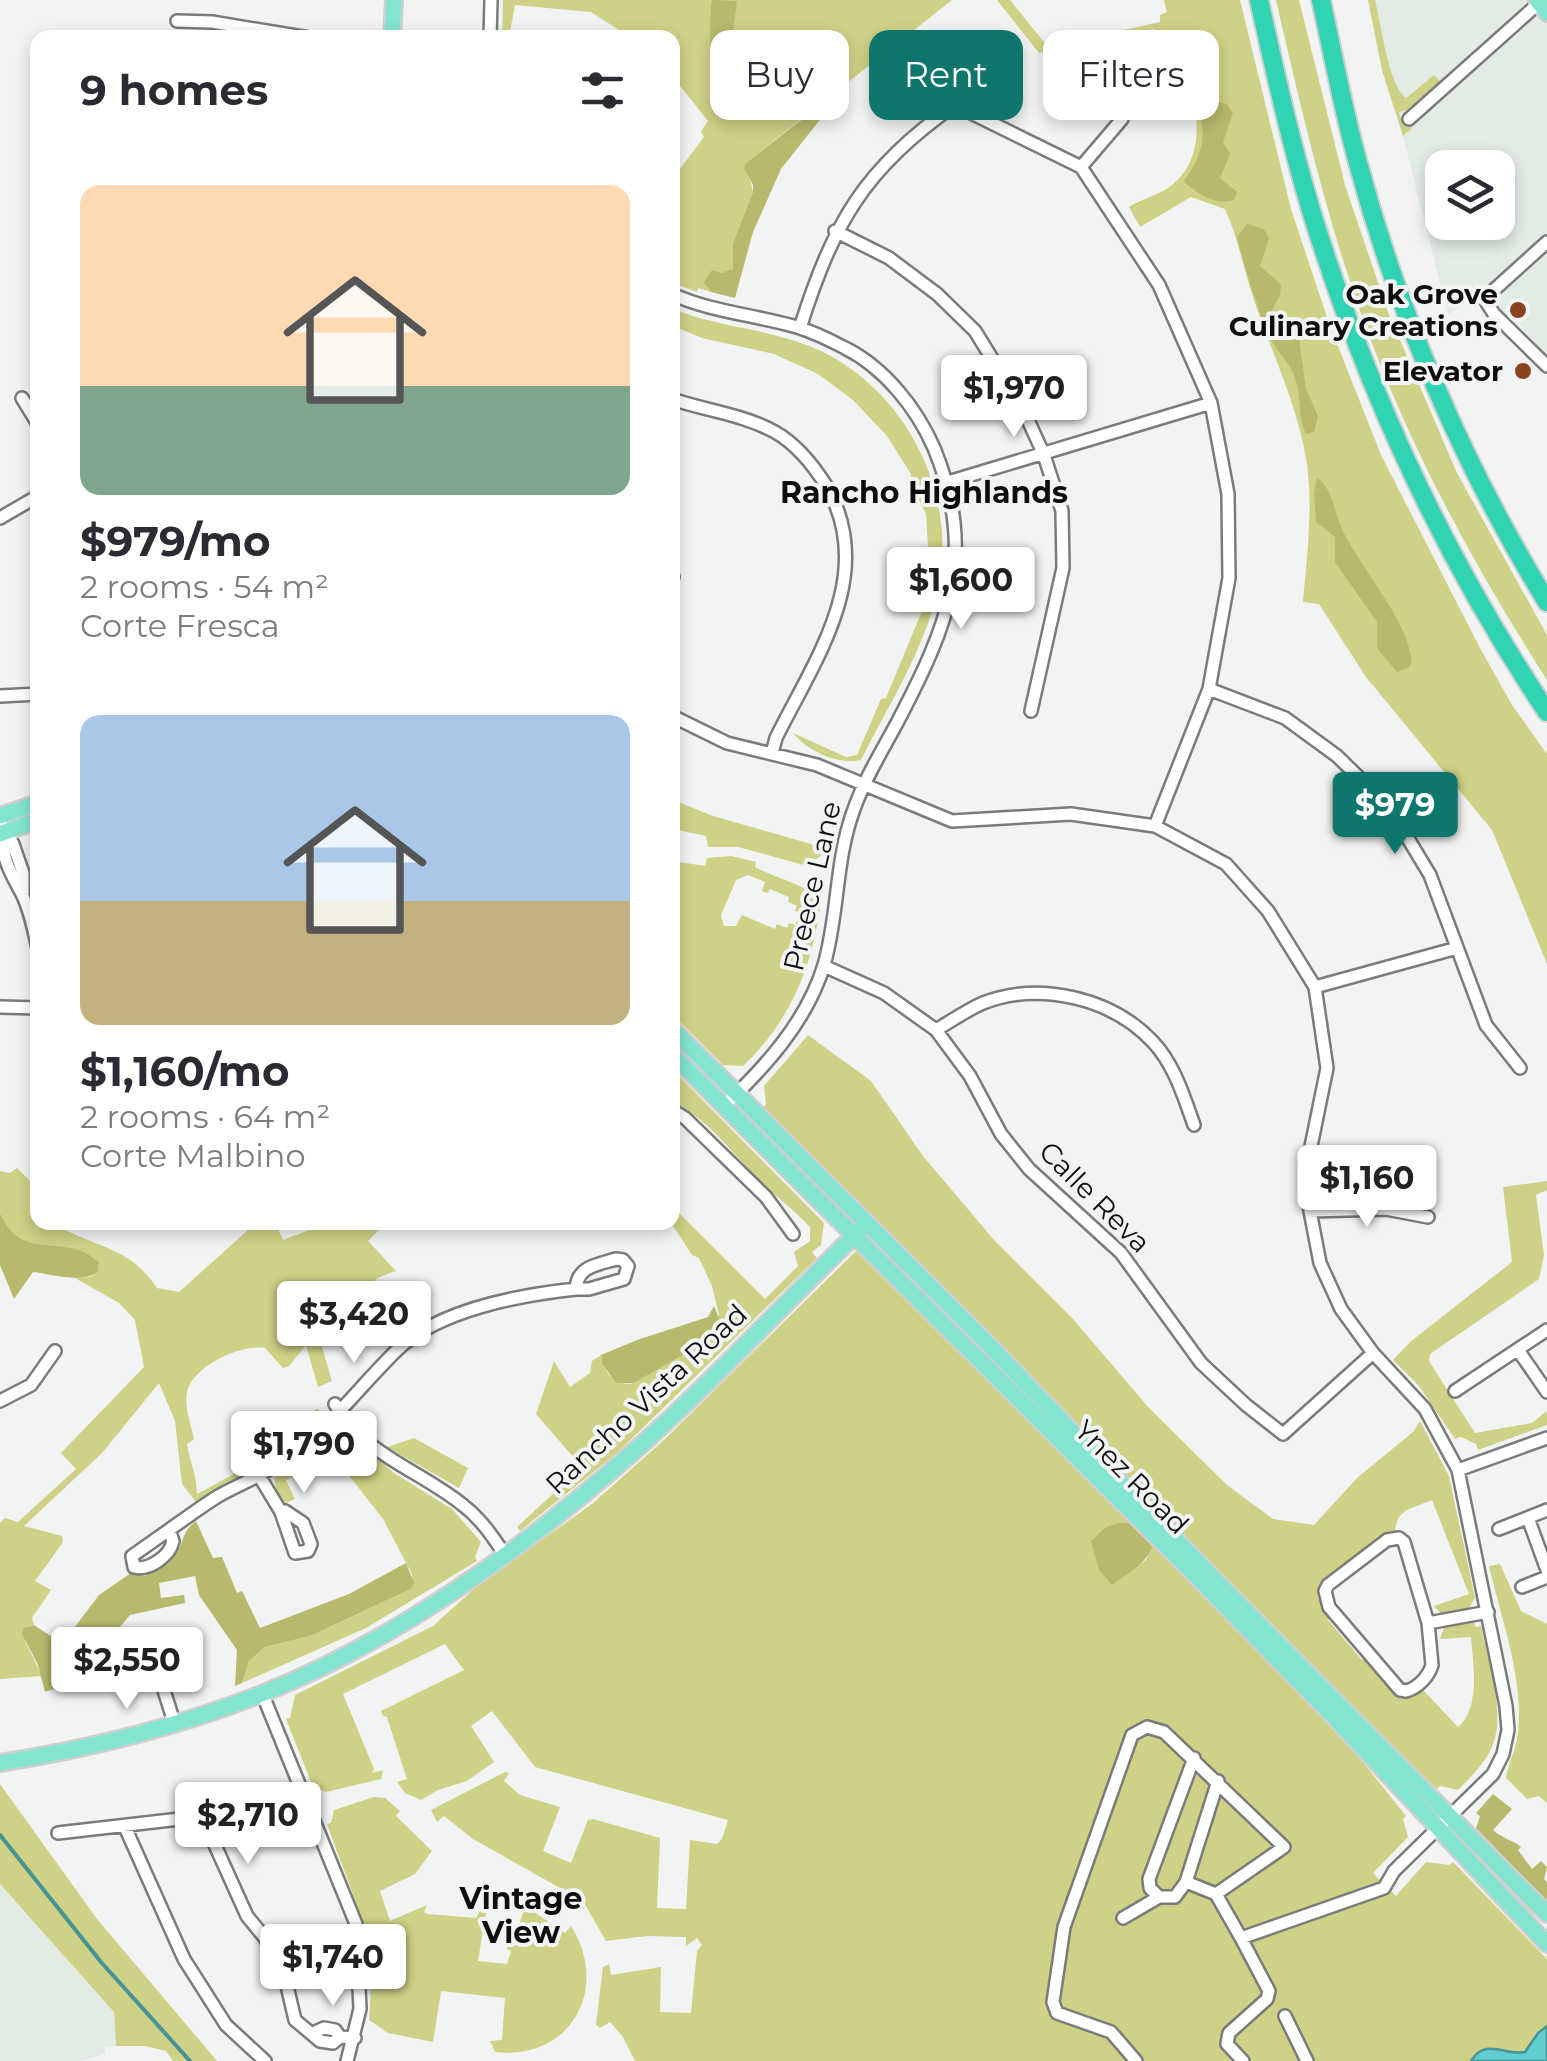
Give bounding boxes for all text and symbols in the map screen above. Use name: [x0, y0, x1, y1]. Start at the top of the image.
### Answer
chip: Buy: [710, 30, 849, 120]
chip: Rent: [869, 30, 1023, 120]
chip: Filters: [1043, 30, 1219, 120]
icon: filters: [575, 63, 630, 118]
text: 9 homes: [80, 64, 268, 116]
map controls: [1425, 150, 1515, 240]
button: layers: [1425, 150, 1515, 240]
icon: home: [265, 250, 445, 430]
place label: Oak Grove Culinary Creations: [1229, 277, 1498, 343]
marker: Oak Grove Culinary Creations: [1507, 299, 1529, 321]
place label: Elevator: [1383, 354, 1503, 388]
pin: $1,970: [933, 355, 1095, 440]
marker: Elevator: [1512, 360, 1534, 382]
text: $1,970: [963, 368, 1065, 407]
district label: Rancho Highlands: [780, 474, 1068, 511]
text: $979/mo: [80, 515, 270, 567]
pin: $1,600: [880, 547, 1042, 632]
text: $1,600: [909, 560, 1013, 599]
text: 2 rooms · 54 m²: [80, 567, 329, 606]
text: Corte Fresca: [80, 606, 280, 645]
pin: $979: [1336, 772, 1454, 857]
icon: home: [265, 780, 445, 960]
text: $979: [1355, 785, 1435, 824]
street label: Preece Lane: [776, 798, 848, 974]
text: $1,160/mo: [80, 1045, 290, 1097]
text: 2 rooms · 64 m²: [80, 1097, 330, 1136]
street label: Calle Reva: [1032, 1134, 1158, 1260]
text: Corte Malbino: [80, 1136, 306, 1175]
pin: $1,160: [1286, 1145, 1448, 1230]
text: $1,160: [1319, 1158, 1415, 1197]
pin: $3,420: [273, 1281, 435, 1366]
text: $3,420: [299, 1294, 409, 1333]
street label: Rancho Vista Road: [538, 1297, 754, 1501]
pin: $1,790: [223, 1411, 385, 1496]
street label: Ynez Road: [1068, 1413, 1196, 1541]
text: $1,790: [253, 1424, 355, 1463]
pin: $2,550: [46, 1627, 208, 1712]
text: $2,550: [73, 1640, 181, 1679]
pin: $2,710: [167, 1782, 329, 1867]
text: $2,710: [197, 1795, 299, 1834]
district label: Vintage View: [458, 1880, 583, 1951]
pin: $1,740: [252, 1924, 414, 2009]
text: $1,740: [282, 1937, 384, 1976]

